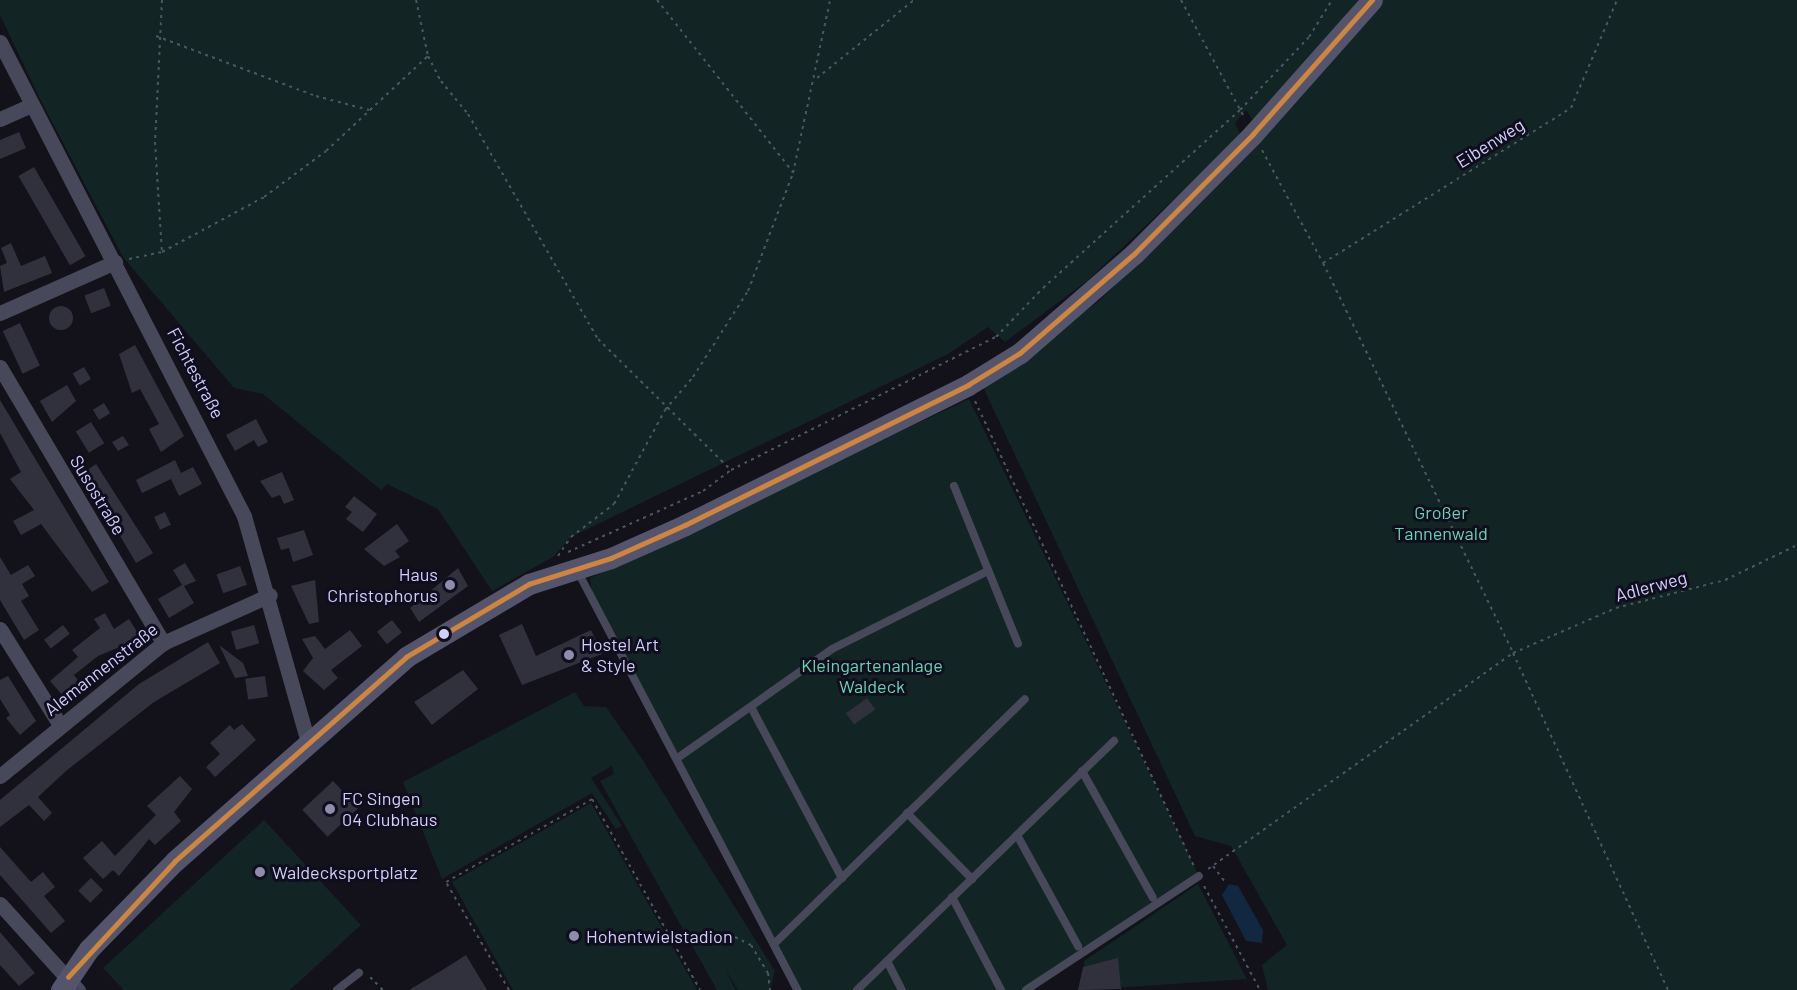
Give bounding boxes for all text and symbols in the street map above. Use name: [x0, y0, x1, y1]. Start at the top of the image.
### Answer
street label: Eibenweg: [1452, 114, 1528, 172]
street label: Fichtestraße: [163, 324, 229, 422]
street label: Susostraße: [66, 451, 130, 539]
park label: Großer Tannenwald: [1394, 502, 1488, 544]
place label: Haus Christophorus: [327, 564, 438, 606]
street label: Adlerweg: [1613, 566, 1689, 606]
marker: Haus Christophorus: [443, 578, 457, 592]
street label: Alemannenstraße: [40, 618, 162, 720]
unlabelled marker: [438, 628, 450, 640]
place label: Hostel Art & Style: [581, 634, 659, 676]
marker: Hostel Art & Style: [562, 648, 576, 662]
park label: Kleingartenanlage Waldeck: [801, 655, 943, 698]
place label: FC Singen 04 Clubhaus: [342, 788, 437, 830]
marker: FC Singen 04 Clubhaus: [323, 802, 337, 816]
place label: Waldecksportplatz: [272, 861, 417, 883]
marker: Waldecksportplatz: [253, 865, 267, 879]
place label: Hohentwielstadion: [586, 925, 733, 947]
marker: Hohentwielstadion: [567, 929, 581, 943]

